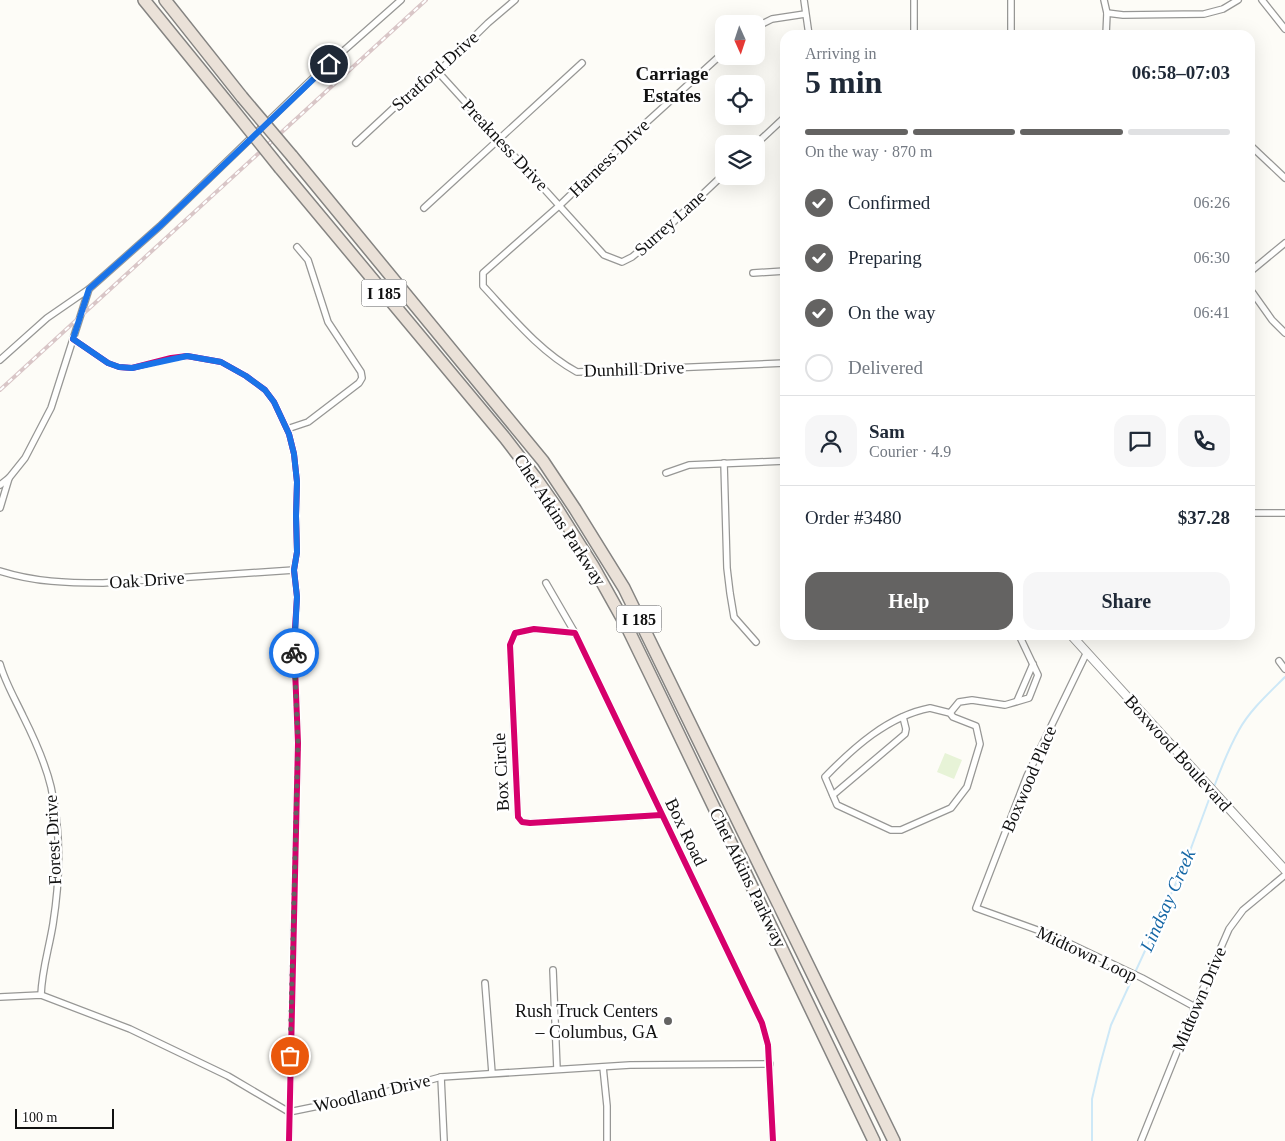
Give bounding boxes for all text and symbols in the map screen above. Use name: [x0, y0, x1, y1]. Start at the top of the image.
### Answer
north arrow: [715, 15, 765, 65]
map controls: [715, 15, 765, 185]
street label: Stratford Drive: [388, 27, 482, 115]
pin: [308, 43, 350, 85]
text: Arriving in: [805, 45, 877, 62]
icon: home: [315, 50, 343, 78]
text: 06:58–07:03: [1132, 62, 1230, 83]
district label: Carriage Estates: [636, 63, 708, 106]
text: 5 min: [805, 64, 882, 100]
button: locate: [715, 75, 765, 125]
street label: Preakness Drive: [458, 95, 552, 195]
street label: Harness Drive: [565, 115, 653, 201]
button: layers: [715, 135, 765, 185]
text: On the way · 870 m: [805, 143, 933, 160]
street label: Surrey Lane: [630, 186, 710, 260]
icon: check: [805, 189, 833, 217]
text: Confirmed: [848, 192, 930, 213]
text: 06:26: [1194, 194, 1230, 211]
icon: check: [805, 244, 833, 272]
text: Preparing: [848, 247, 922, 268]
text: 06:30: [1194, 249, 1230, 266]
road number: I 185: [362, 280, 406, 306]
icon: check: [805, 299, 833, 327]
text: On the way: [848, 302, 936, 323]
text: 06:41: [1194, 304, 1230, 321]
street label: Dunhill Drive: [583, 357, 685, 381]
text: Delivered: [848, 357, 923, 378]
button: person: [805, 415, 857, 467]
button: chat: [1114, 415, 1166, 467]
button: phone: [1178, 415, 1230, 467]
text: Sam: [869, 421, 905, 442]
text: Courier · 4.9: [869, 443, 951, 460]
street label: Chet Atkins Parkway: [510, 450, 610, 590]
text: Order #3480: [805, 507, 902, 528]
text: $37.28: [1178, 507, 1230, 528]
street label: Oak Drive: [109, 567, 185, 593]
button: Help: [805, 572, 1013, 630]
button: Share: [1023, 572, 1230, 630]
road number: I 185: [616, 606, 662, 632]
courier: [269, 628, 319, 678]
icon: bike: [280, 639, 308, 667]
street label: Boxwood Boulevard: [1121, 691, 1235, 815]
street label: Boxwood Place: [998, 723, 1060, 835]
street label: Box Circle: [489, 732, 513, 812]
street label: Forest Drive: [41, 794, 65, 886]
street label: Box Road: [661, 795, 711, 869]
street label: Chet Atkins Parkway: [705, 805, 791, 951]
water label: Lindsay Creek: [1135, 845, 1200, 955]
street label: Midtown Loop: [1034, 922, 1140, 986]
street label: Midtown Drive: [1168, 944, 1230, 1054]
place label: Rush Truck Centers – Columbus, GA: [515, 1001, 658, 1042]
marker: Rush Truck Centers – Columbus, GA: [662, 1015, 674, 1027]
pin: [269, 1035, 311, 1077]
icon: bag: [276, 1042, 304, 1070]
street label: Woodland Drive: [312, 1070, 432, 1116]
scale bar: [15, 1106, 114, 1129]
text: 100 m: [22, 1110, 57, 1125]

